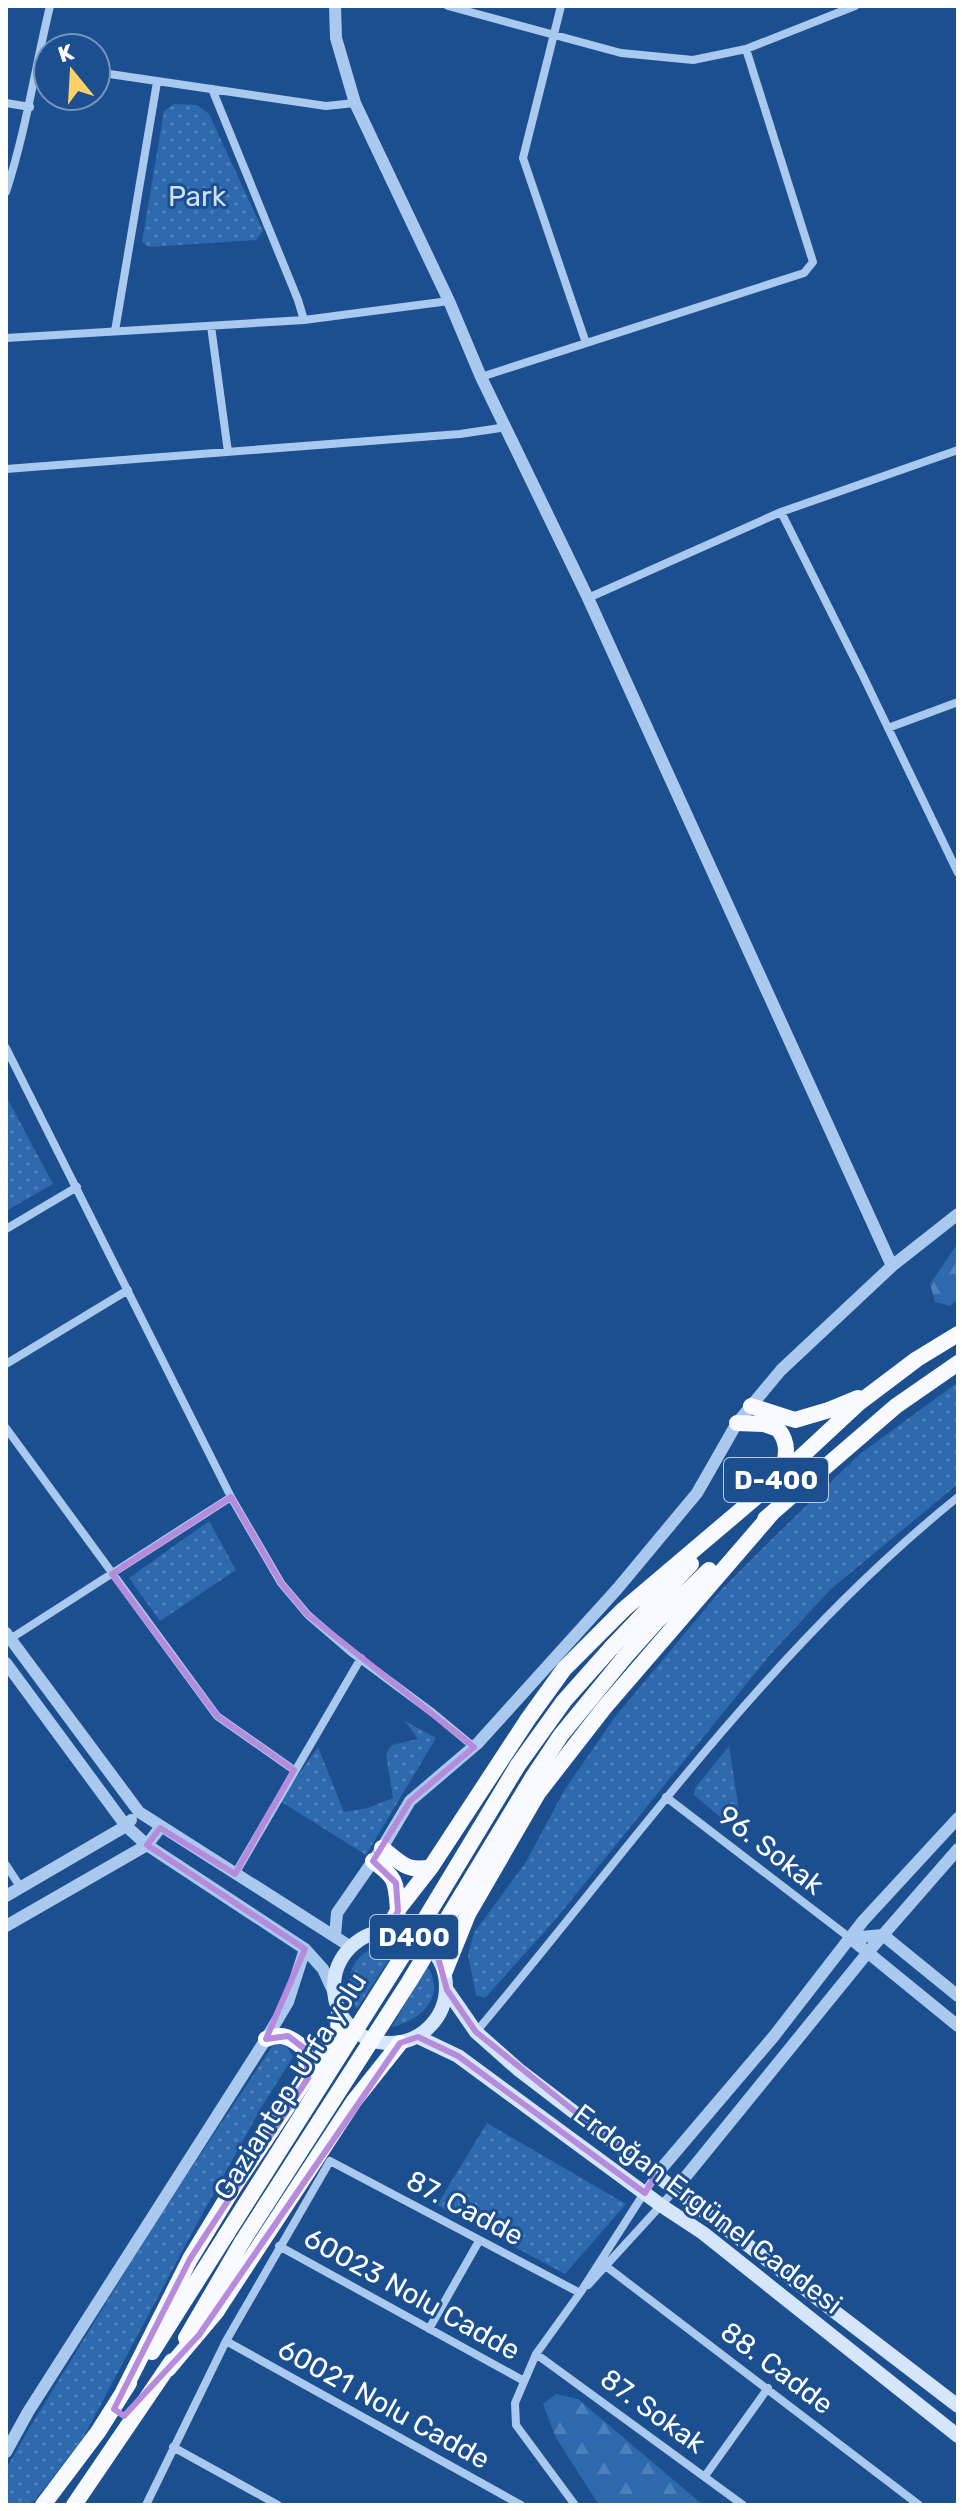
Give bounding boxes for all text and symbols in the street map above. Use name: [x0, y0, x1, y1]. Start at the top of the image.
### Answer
north arrow: [32, 32, 112, 112]
text: K: [55, 38, 77, 69]
park label: Park: [168, 180, 227, 213]
road number: D-400: [724, 1458, 828, 1502]
street label: 96. Sokak: [712, 1799, 831, 1902]
road number: D400: [370, 1915, 458, 1959]
street label: Gaziantep-Urfa yolu: [207, 1966, 373, 2206]
street label: Erdoğan Ergünel Caddesi: [567, 2097, 849, 2321]
street label: 87. Cadde: [401, 2164, 529, 2252]
street label: 60023 Nolu Cadde: [298, 2221, 526, 2367]
street label: 88. Cadde: [714, 2315, 840, 2421]
street label: 60021 Nolu Cadde: [272, 2332, 496, 2476]
street label: 87. Sokak: [594, 2362, 712, 2460]

